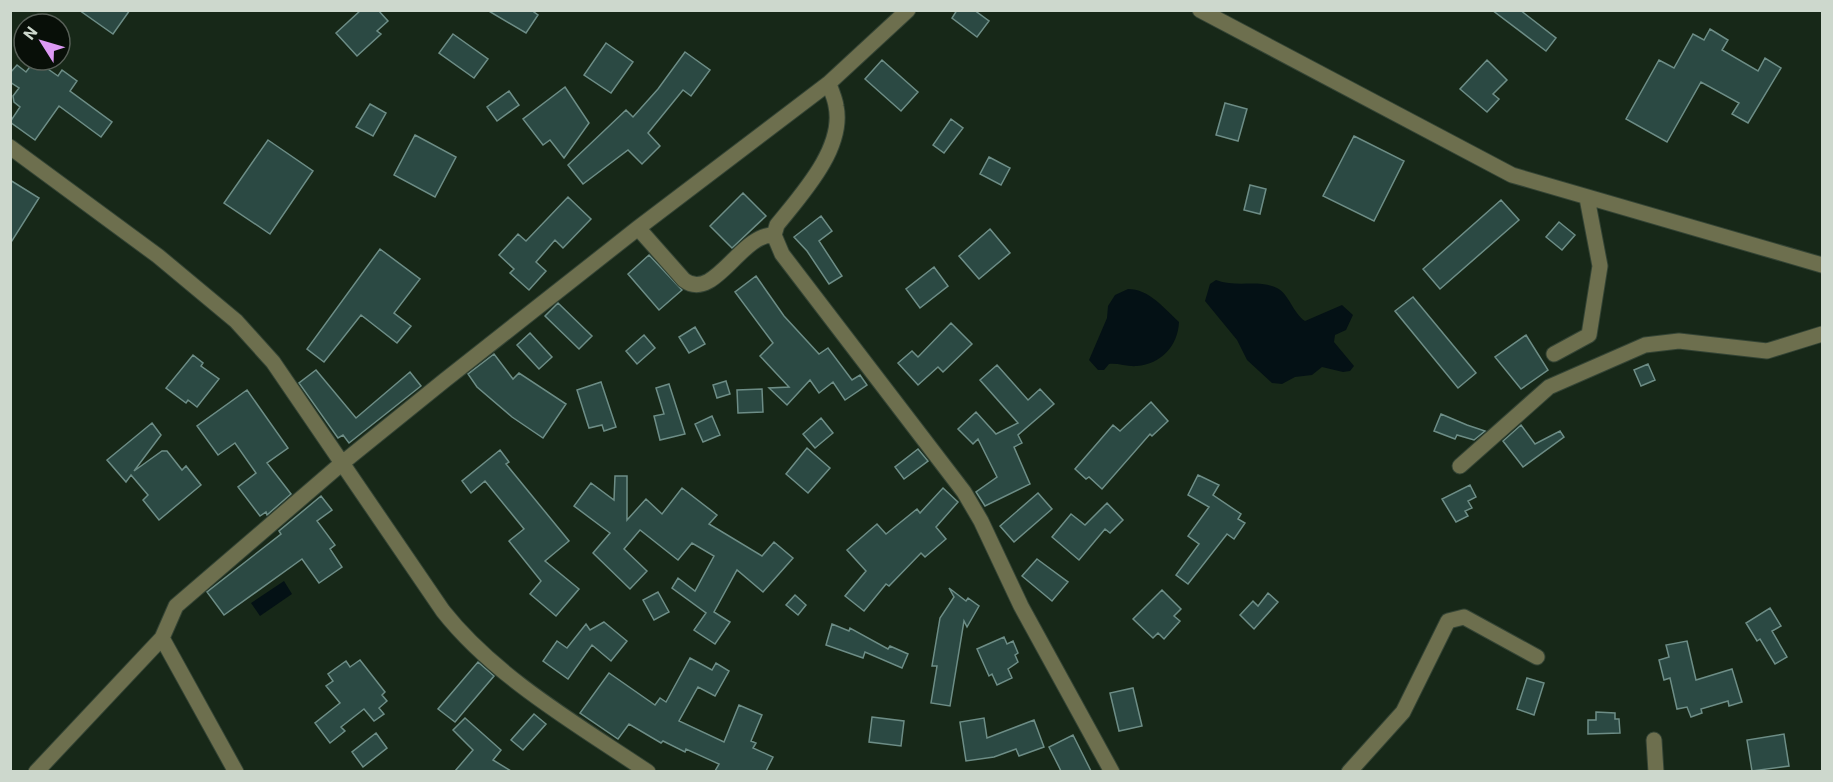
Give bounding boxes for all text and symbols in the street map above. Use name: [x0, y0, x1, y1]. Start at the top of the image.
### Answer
north arrow: [12, 12, 72, 72]
text: N: [19, 23, 41, 44]

